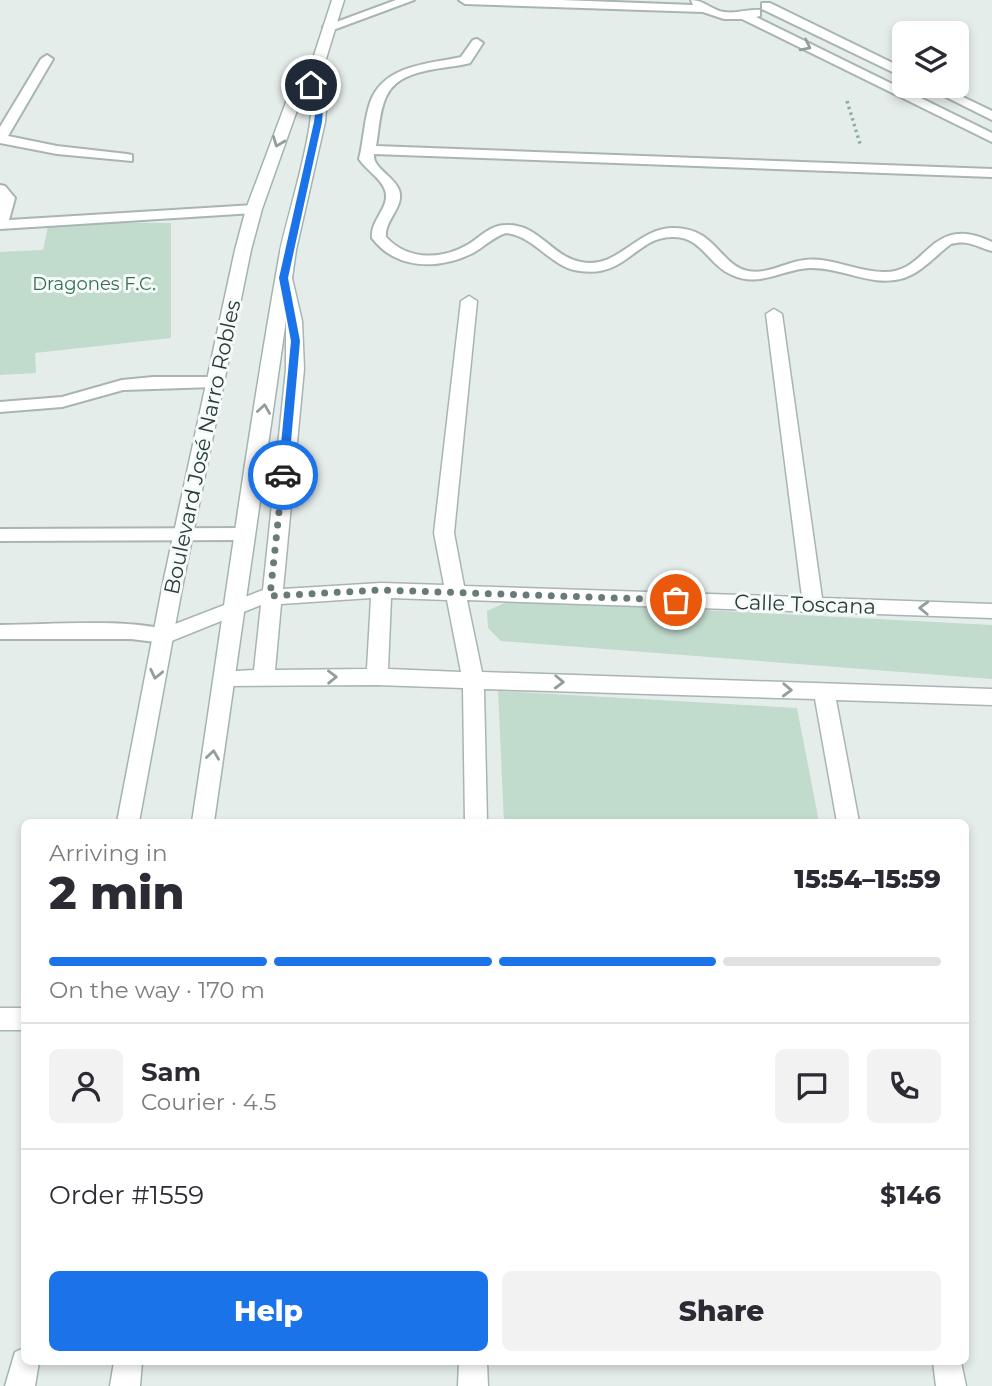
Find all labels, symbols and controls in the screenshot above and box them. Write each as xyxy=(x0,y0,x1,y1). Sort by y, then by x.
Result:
map controls xyxy=(892,21,969,98)
button: layers xyxy=(892,21,969,98)
one-way arrow xyxy=(799,37,811,51)
pin xyxy=(281,55,341,115)
icon: home xyxy=(292,66,330,104)
one-way arrow xyxy=(272,136,286,148)
park label: Dragones F.C. xyxy=(32,273,156,295)
street label: Boulevard José Narro Robles xyxy=(159,298,245,596)
one-way arrow xyxy=(256,403,271,415)
courier xyxy=(248,440,318,510)
icon: car xyxy=(264,456,302,494)
pin xyxy=(646,570,706,630)
icon: bag xyxy=(657,581,695,619)
street label: Calle Toscana xyxy=(734,589,876,619)
one-way arrow xyxy=(918,601,929,616)
one-way arrow xyxy=(149,668,164,680)
one-way arrow xyxy=(327,669,338,685)
one-way arrow xyxy=(555,674,565,690)
one-way arrow xyxy=(781,682,792,697)
one-way arrow xyxy=(205,749,220,761)
text: Arriving in xyxy=(49,839,168,867)
text: 15:54–15:59 xyxy=(794,863,941,895)
text: 2 min xyxy=(49,864,184,921)
text: On the way · 170 m xyxy=(49,976,265,1004)
button: person xyxy=(49,1049,123,1123)
button: chat xyxy=(775,1049,849,1123)
button: phone xyxy=(867,1049,941,1123)
text: Sam xyxy=(141,1056,201,1088)
text: Courier · 4.5 xyxy=(141,1088,276,1116)
text: Order #1559 xyxy=(49,1179,204,1211)
text: $146 xyxy=(880,1179,941,1211)
button: Help xyxy=(49,1271,488,1351)
button: Share xyxy=(502,1271,941,1351)

